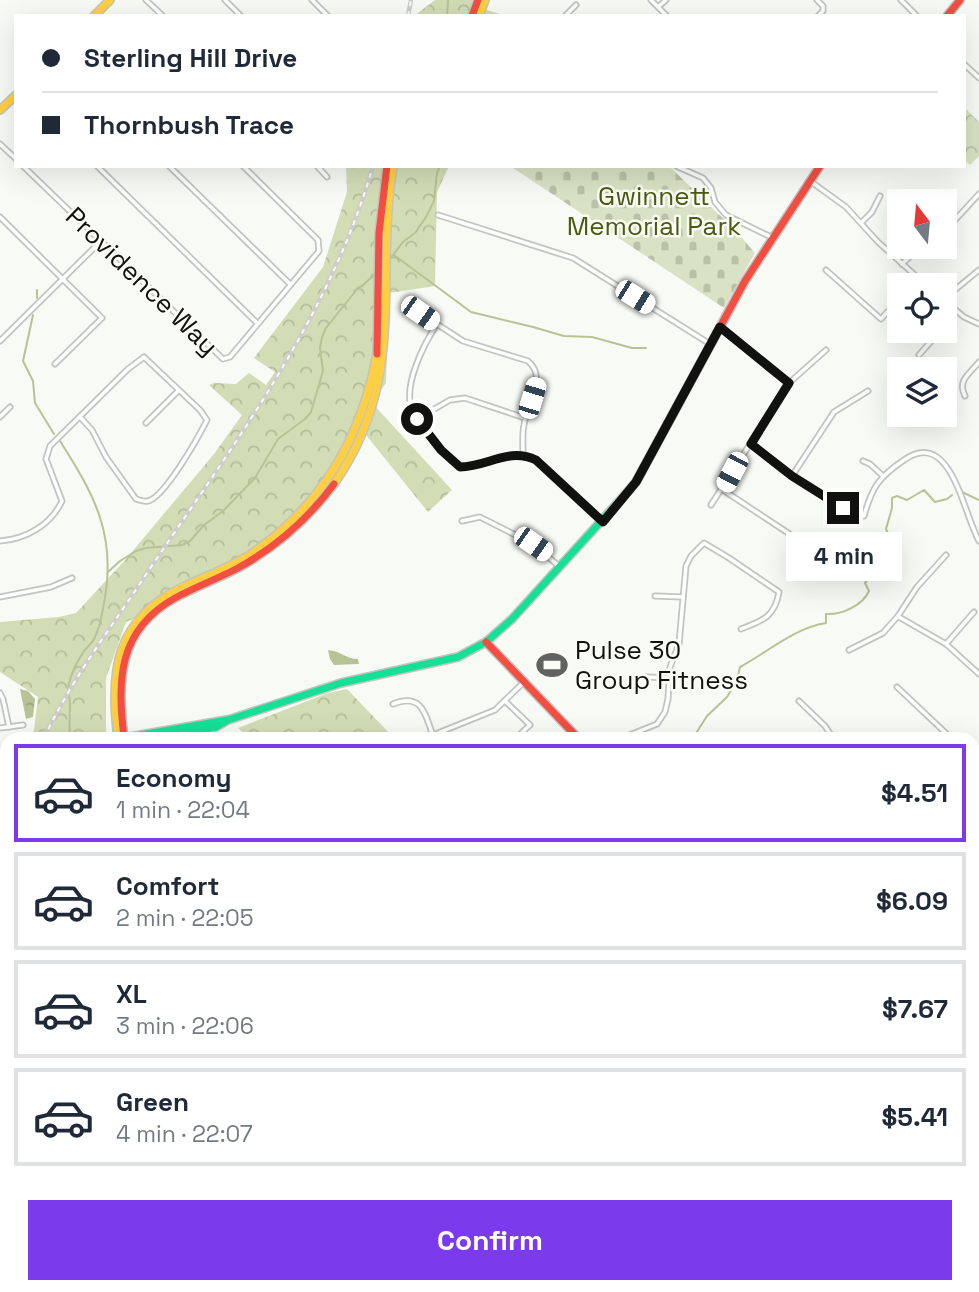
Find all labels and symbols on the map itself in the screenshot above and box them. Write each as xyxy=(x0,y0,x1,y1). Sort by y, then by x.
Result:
park label: Gwinnett Memorial Park xyxy=(567,179,741,243)
north arrow xyxy=(887,189,957,259)
street label: Providence Way xyxy=(58,200,226,362)
car xyxy=(612,277,659,317)
car xyxy=(397,292,444,334)
car xyxy=(516,375,549,421)
route start xyxy=(401,403,433,435)
car xyxy=(713,449,752,495)
route end xyxy=(827,492,859,524)
car xyxy=(510,523,557,565)
callout: 4 min xyxy=(785,532,901,582)
place label: Pulse 30 Group Fitness xyxy=(575,633,748,697)
sports icon: Pulse 30 Group Fitness xyxy=(535,648,569,682)

